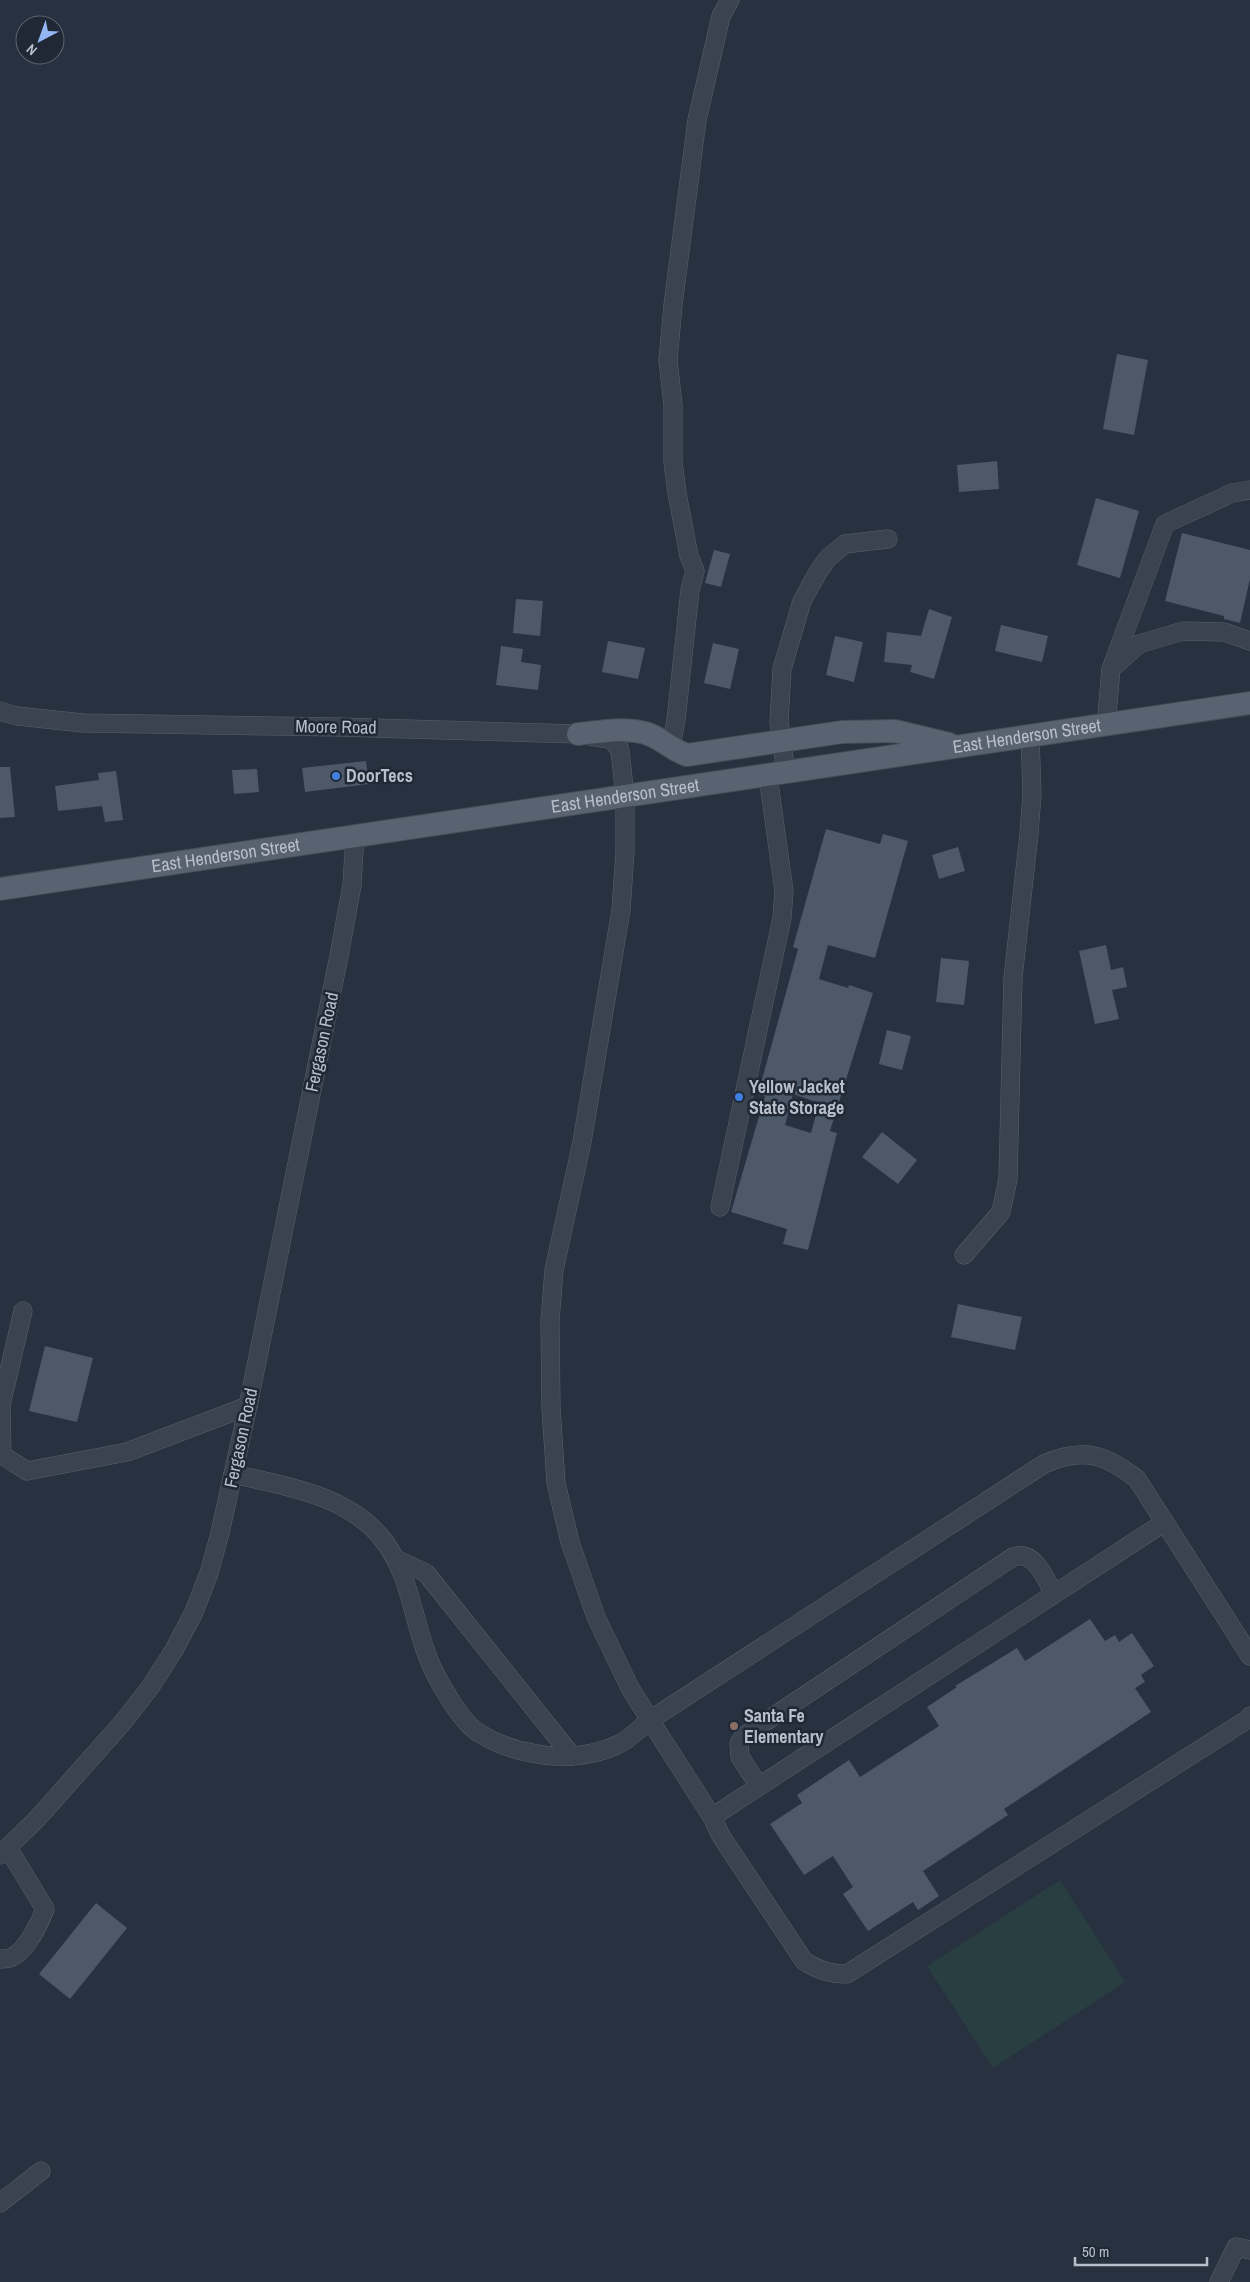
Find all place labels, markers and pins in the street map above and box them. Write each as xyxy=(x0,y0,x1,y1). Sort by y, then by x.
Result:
place label: DoorTecs xyxy=(346,763,413,788)
marker: DoorTecs xyxy=(330,770,342,782)
place label: Yellow Jacket State Storage xyxy=(749,1074,845,1120)
marker: Yellow Jacket State Storage xyxy=(733,1091,745,1103)
place label: Santa Fe Elementary xyxy=(744,1703,824,1749)
marker: Santa Fe Elementary xyxy=(728,1720,740,1732)

